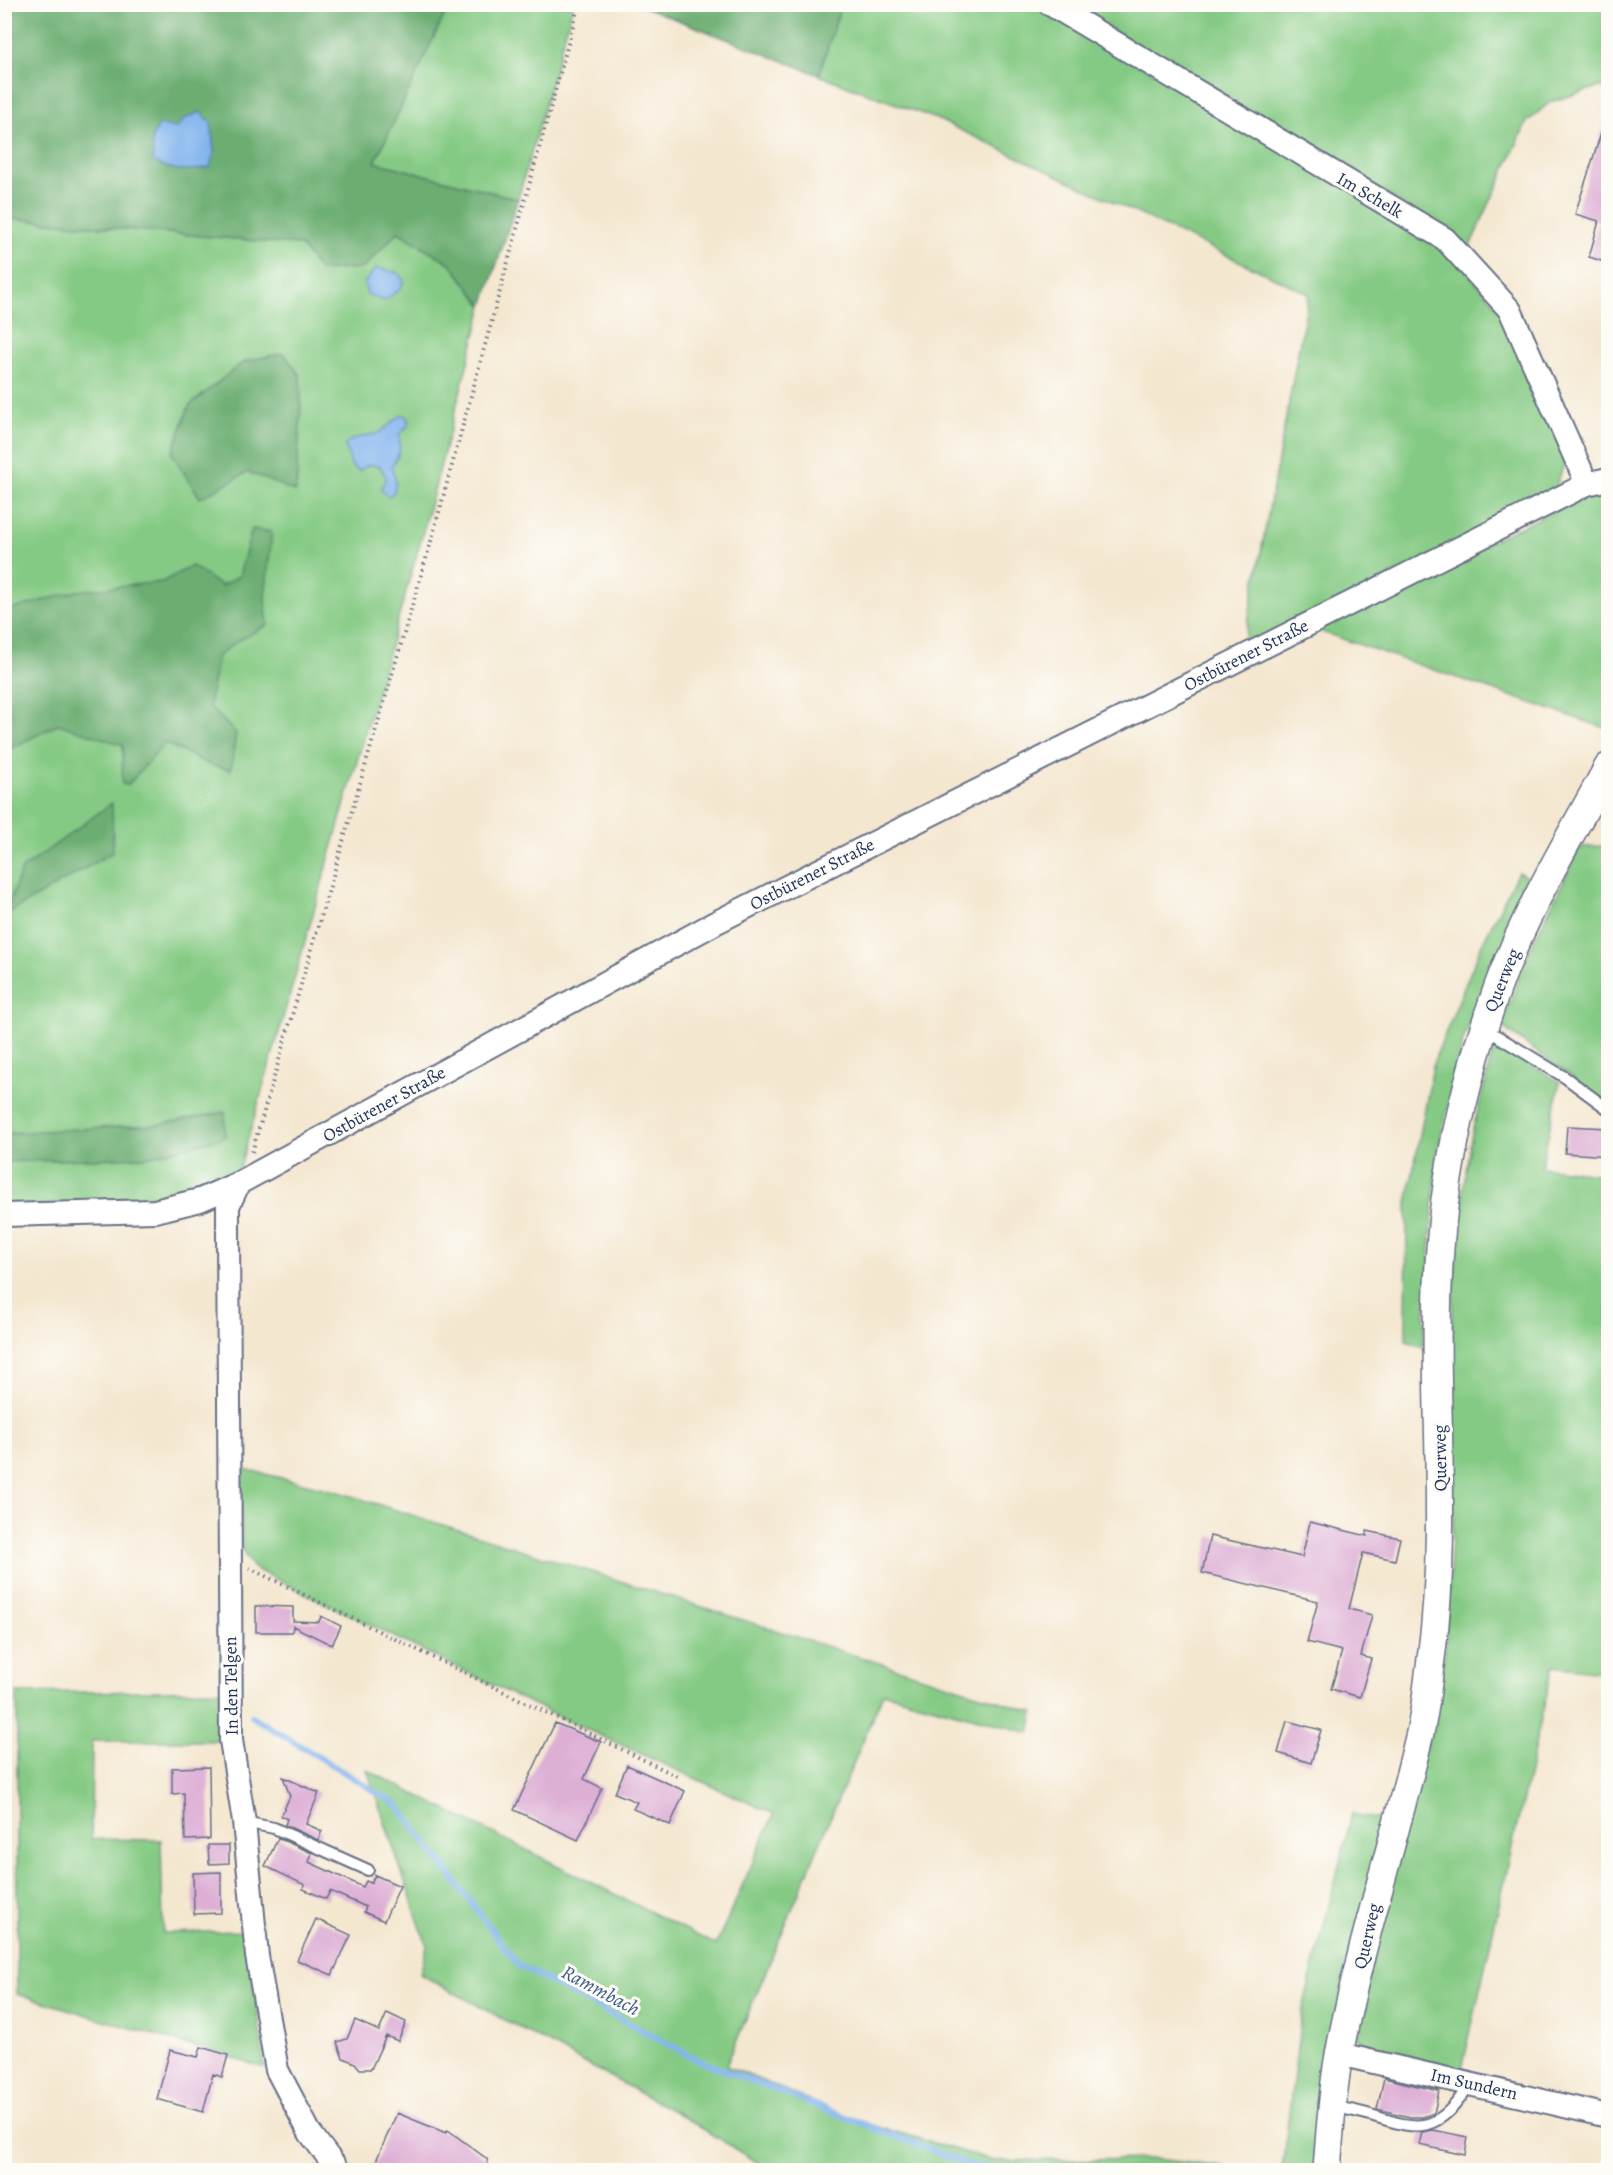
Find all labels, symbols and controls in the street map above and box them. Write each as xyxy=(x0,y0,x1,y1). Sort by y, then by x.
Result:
street label: Im Schelk xyxy=(1333,166,1408,224)
street label: Ostbürener Straße xyxy=(1180,613,1312,697)
street label: Ostbürener Straße xyxy=(746,832,878,916)
street label: Querweg xyxy=(1478,945,1526,1015)
street label: Ostbürener Straße xyxy=(318,1060,450,1148)
street label: Querweg xyxy=(1427,1424,1453,1492)
street label: In den Telgen xyxy=(218,1636,244,1736)
street label: Querweg xyxy=(1348,1901,1386,1971)
water label: Rammbach xyxy=(557,1959,645,2022)
street label: Im Sundern xyxy=(1428,2062,1520,2106)

